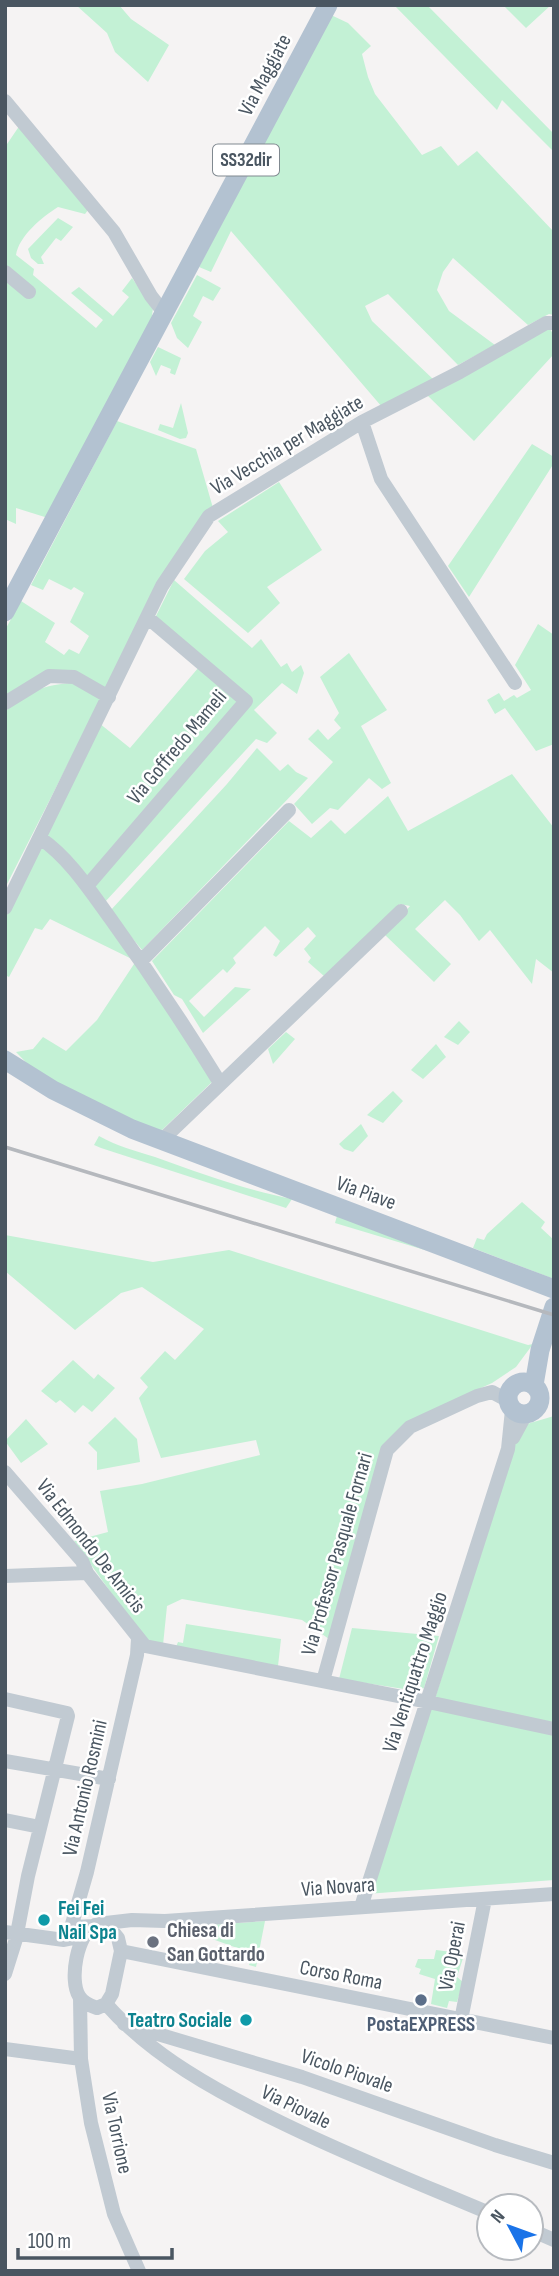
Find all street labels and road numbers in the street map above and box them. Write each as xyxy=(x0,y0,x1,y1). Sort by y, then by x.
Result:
street label: Via Maggiate xyxy=(233,30,297,120)
road number: SS32dir xyxy=(213,144,279,176)
street label: Via Vecchia per Maggiate xyxy=(206,390,368,500)
street label: Via Goffredo Mameli xyxy=(122,685,232,809)
street label: Via Piave xyxy=(333,1171,399,1215)
street label: Via Professor Pasquale Fornari xyxy=(296,1450,378,1658)
street label: Via Edmondo De Amicis xyxy=(31,1474,151,1618)
street label: Via Ventiquattro Maggio xyxy=(377,1588,453,1756)
street label: Via Antonio Rosmini xyxy=(57,1717,113,1859)
street label: Via Novara xyxy=(300,1872,376,1902)
street label: Via Operai xyxy=(433,1919,471,1993)
street label: Corso Roma xyxy=(298,1955,384,1995)
street label: Vicolo Piovale xyxy=(298,2044,396,2098)
street label: Via Piovale xyxy=(257,2079,335,2135)
street label: Via Torrione xyxy=(96,2090,138,2176)

